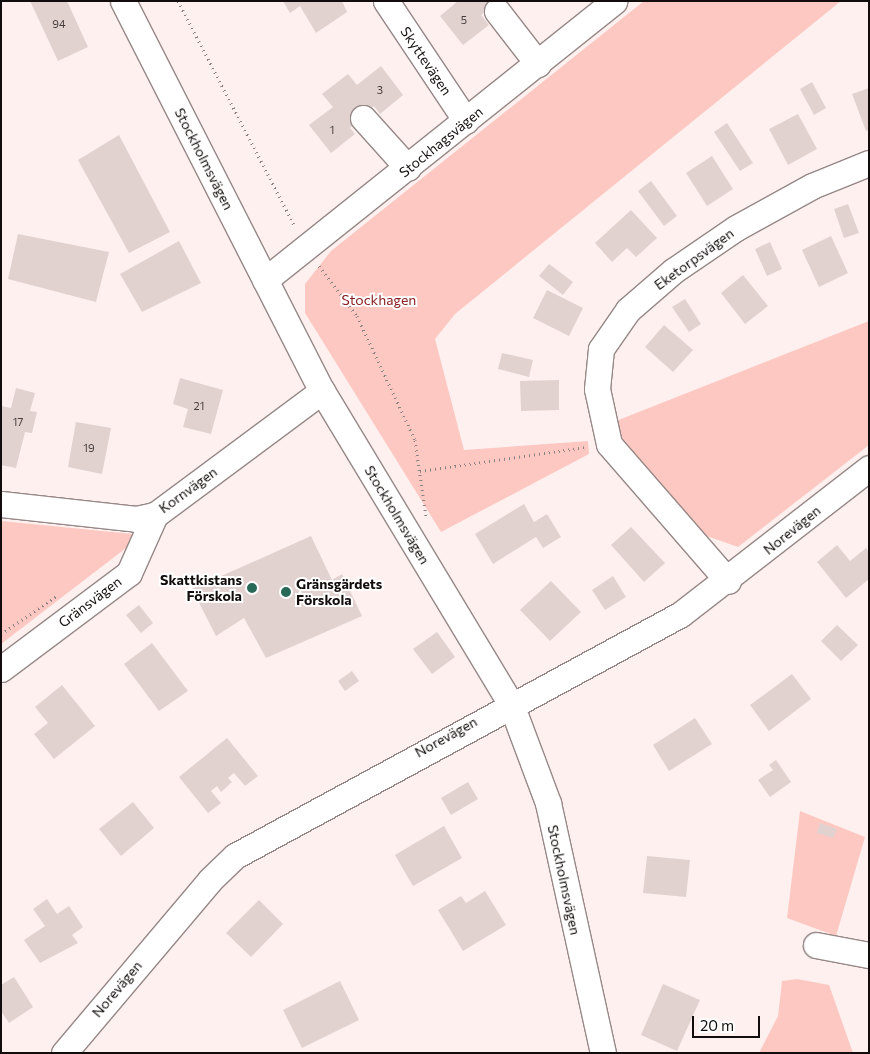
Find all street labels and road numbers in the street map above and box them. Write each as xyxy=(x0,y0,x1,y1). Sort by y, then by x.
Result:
street label: Skyttevägen xyxy=(397,24,455,98)
street label: Stockhagsvägen xyxy=(396,103,486,181)
street label: Stockholmsvägen xyxy=(171,105,237,213)
street label: Eketorpsvägen xyxy=(651,225,737,293)
street label: Kornvägen xyxy=(156,463,220,517)
street label: Stockholmsvägen xyxy=(361,463,433,567)
street label: Norevägen xyxy=(760,502,824,558)
street label: Gränsvägen xyxy=(55,573,125,631)
street label: Norevägen xyxy=(412,713,480,761)
street label: Stockholmsvägen xyxy=(544,823,584,937)
street label: Norevägen xyxy=(89,957,145,1021)

